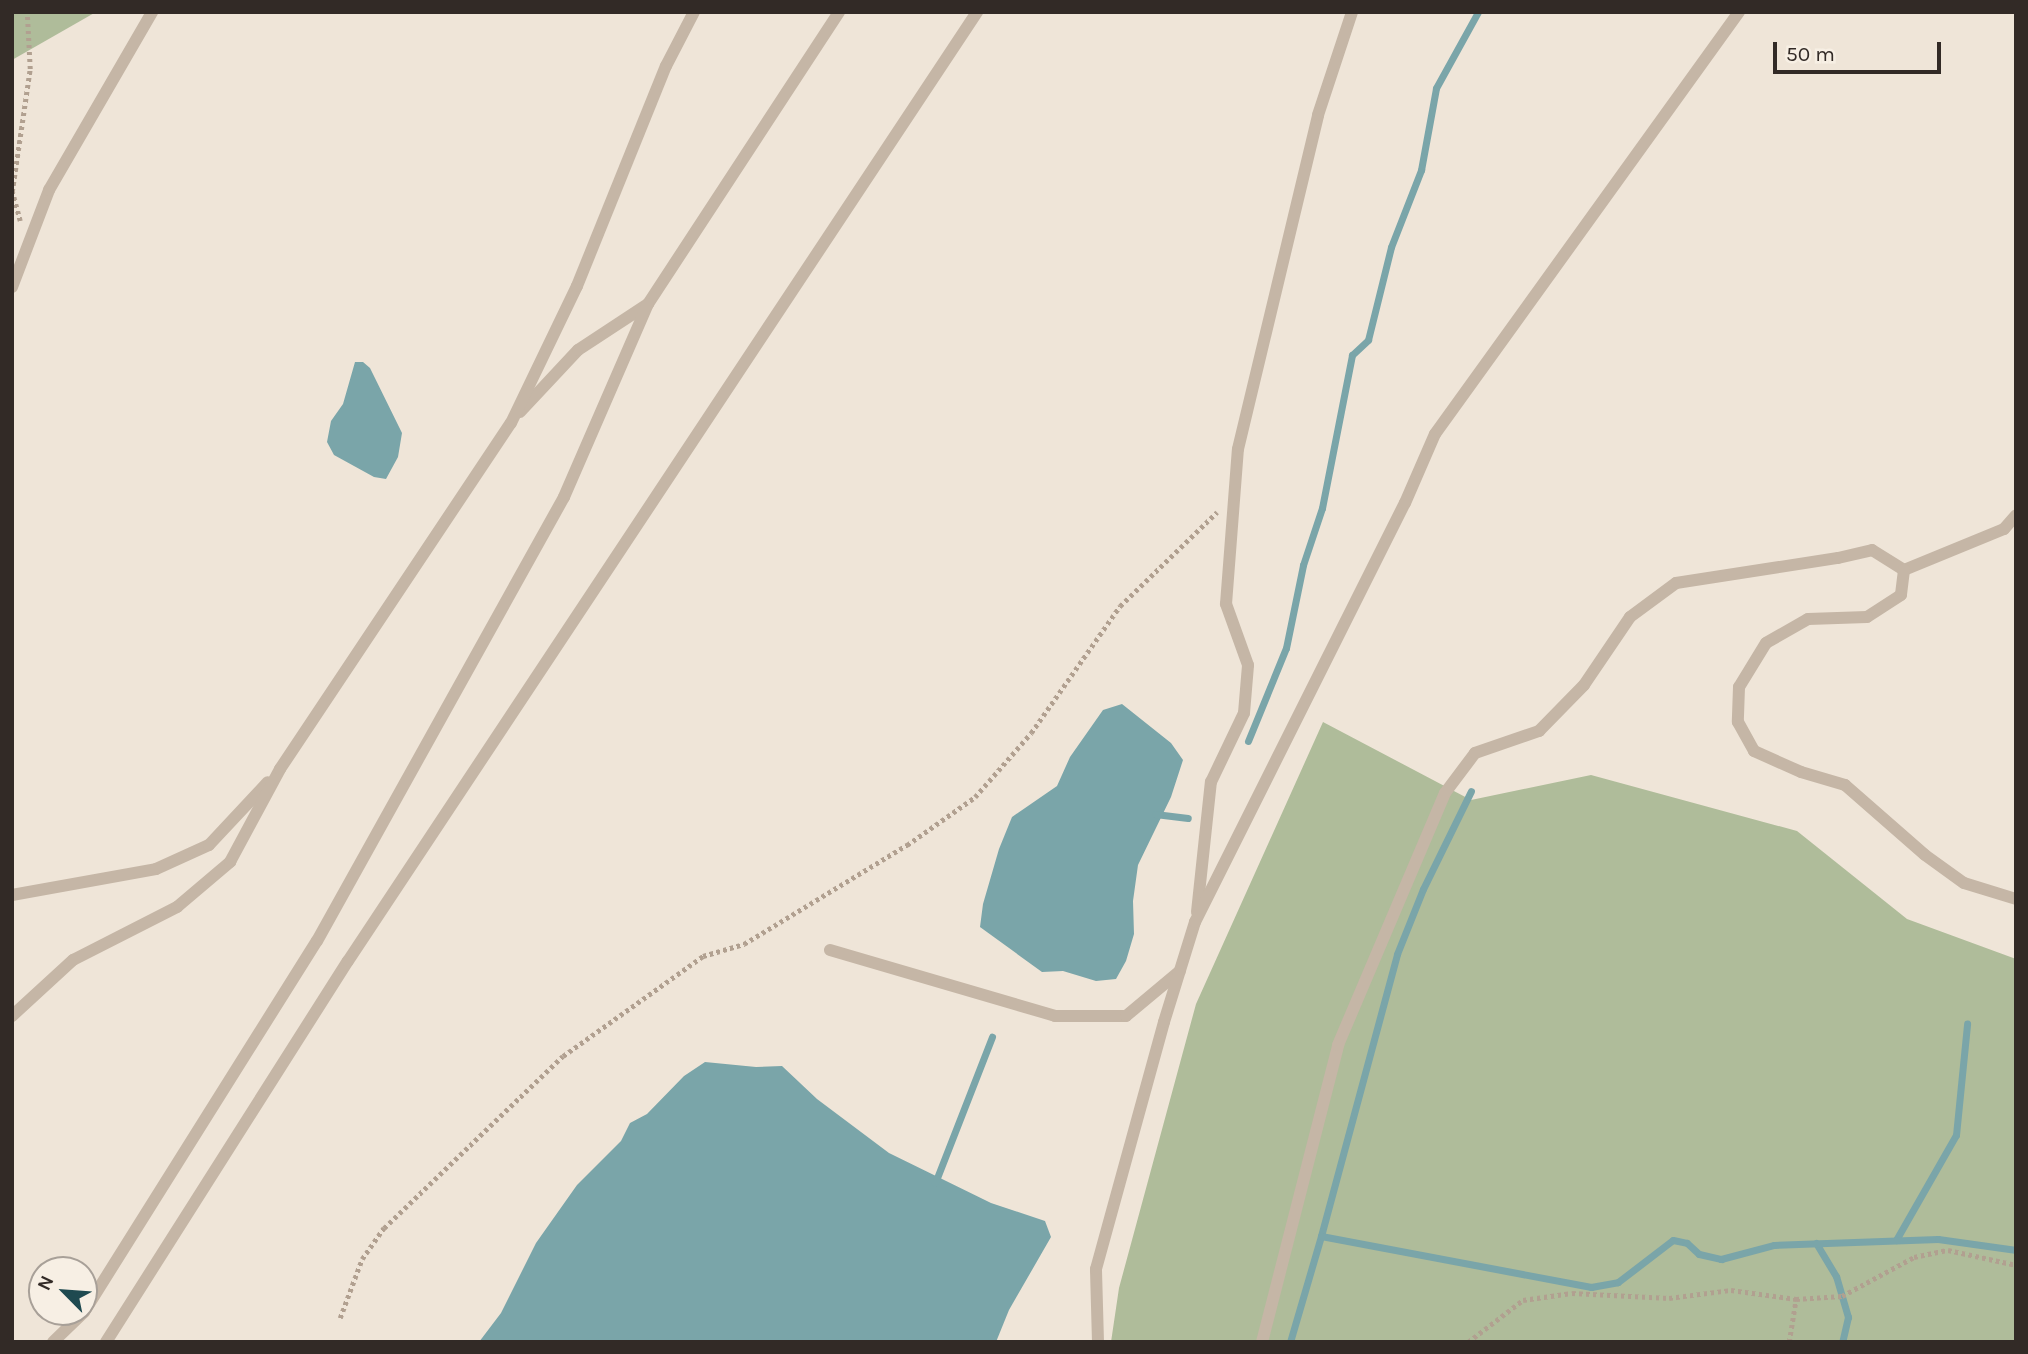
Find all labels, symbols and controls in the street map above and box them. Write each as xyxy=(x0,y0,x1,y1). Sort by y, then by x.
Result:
scale bar xyxy=(1776,28,1944,72)
text: 50 m xyxy=(1786,42,1835,66)
north arrow xyxy=(28,1256,98,1326)
text: N xyxy=(33,1272,59,1294)

